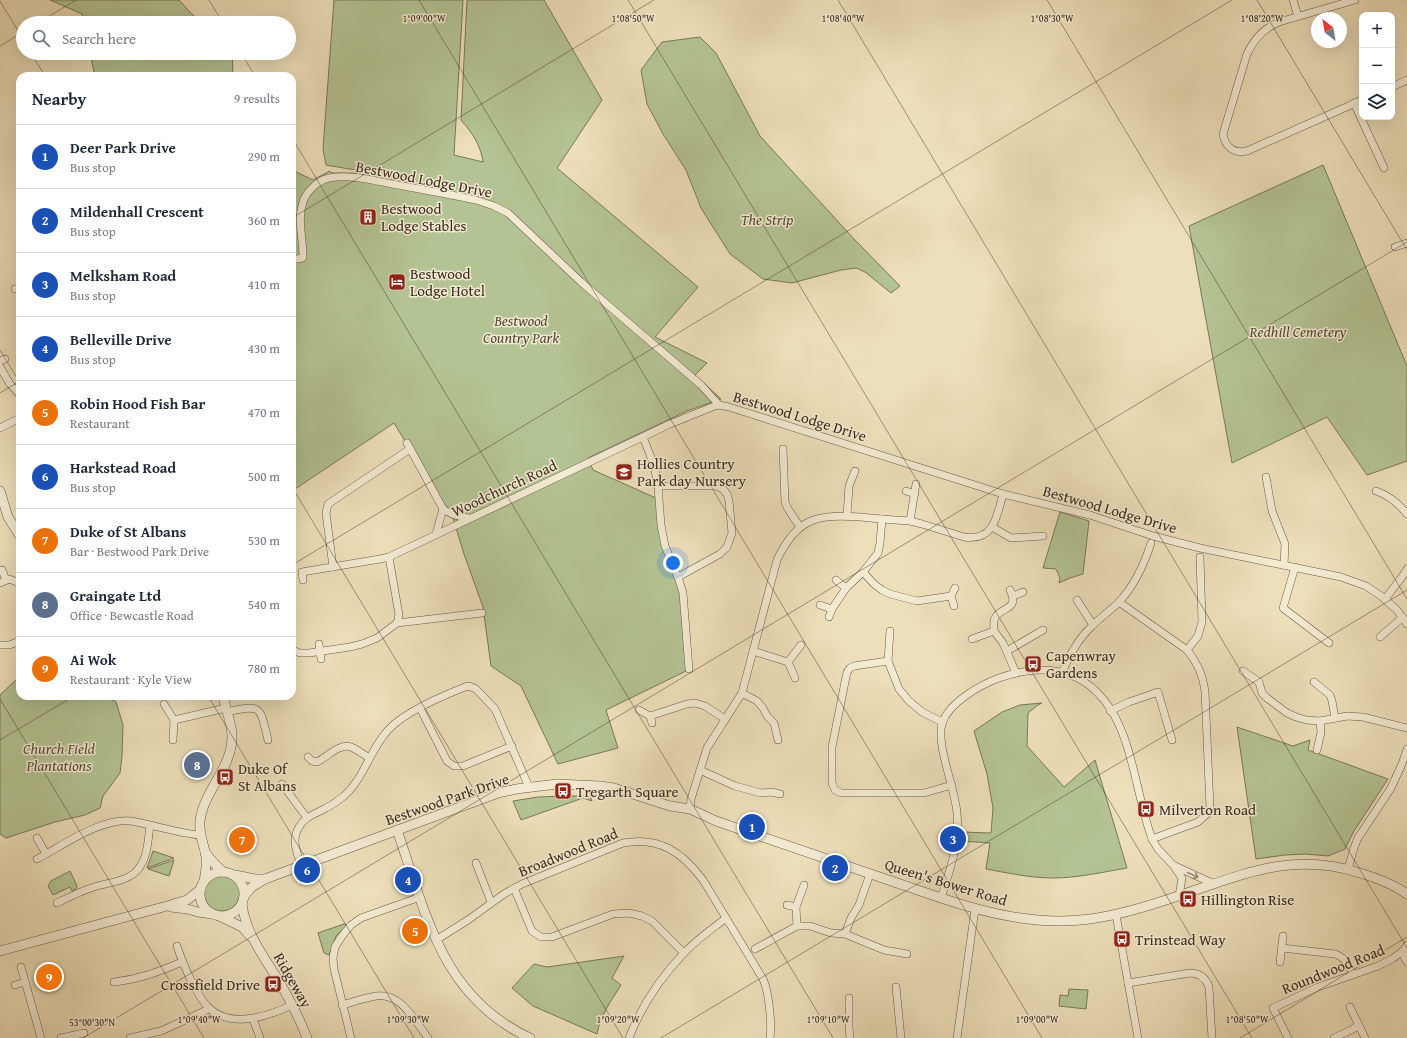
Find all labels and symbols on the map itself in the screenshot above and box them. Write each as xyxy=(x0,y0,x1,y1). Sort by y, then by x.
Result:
text: 1°09'00"W xyxy=(402,11,446,26)
text: 1°08'50"W xyxy=(611,11,655,26)
text: 1°08'40"W xyxy=(821,11,865,26)
text: 1°08'30"W xyxy=(1030,11,1074,26)
text: 1°08'20"W xyxy=(1240,11,1284,26)
north arrow xyxy=(1311,12,1347,48)
street label: Bestwood Lodge Drive xyxy=(354,156,494,202)
place label: Bestwood Lodge Stables xyxy=(381,198,466,236)
building icon: Bestwood Lodge Stables xyxy=(358,207,378,227)
park label: The Strip xyxy=(741,209,793,230)
place label: Bestwood Lodge Hotel xyxy=(410,263,485,301)
hotel icon: Bestwood Lodge Hotel xyxy=(387,272,407,292)
park label: Bestwood Country Park xyxy=(483,310,559,348)
park label: Redhill Cemetery xyxy=(1249,321,1347,342)
street label: Bestwood Lodge Drive xyxy=(731,386,869,446)
place label: Hollies Country Park day Nursery xyxy=(637,453,746,491)
street label: Woodchurch Road xyxy=(448,454,560,522)
school or university icon: Hollies Country Park day Nursery xyxy=(614,462,634,482)
street label: Bestwood Lodge Drive xyxy=(1041,480,1179,538)
your location xyxy=(663,553,683,573)
place label: Capenwray Gardens xyxy=(1046,645,1117,683)
bus stop icon: Capenwray Gardens xyxy=(1023,654,1043,674)
park label: Church Field Plantations xyxy=(23,738,95,776)
pin: 8 xyxy=(184,750,210,780)
place label: Duke Of St Albans xyxy=(238,758,297,796)
bus stop icon: Duke Of St Albans xyxy=(215,767,235,787)
street label: Bestwood Park Drive xyxy=(382,768,512,830)
bus stop icon: Tregarth Square xyxy=(553,781,573,801)
place label: Tregarth Square xyxy=(576,781,679,802)
bus stop icon: Milverton Road xyxy=(1136,799,1156,819)
place label: Milverton Road xyxy=(1159,799,1256,820)
pin: 1 xyxy=(739,812,765,842)
street label: Broadwood Road xyxy=(515,822,621,882)
pin: 3 xyxy=(940,824,966,854)
pin: 7 xyxy=(229,825,255,855)
pin: 2 xyxy=(822,853,848,883)
street label: Queen's Bower Road xyxy=(882,853,1010,911)
pin: 6 xyxy=(294,855,320,885)
pin: 4 xyxy=(395,865,421,895)
one-way arrow xyxy=(1187,872,1199,879)
bus stop icon: Hillington Rise xyxy=(1178,889,1198,909)
place label: Hillington Rise xyxy=(1201,889,1294,910)
pin: 5 xyxy=(402,916,428,946)
bus stop icon: Trinstead Way xyxy=(1112,929,1132,949)
place label: Trinstead Way xyxy=(1135,929,1226,950)
street label: Roundwood Road xyxy=(1278,939,1388,999)
street label: Ridgeway xyxy=(269,949,317,1012)
pin: 9 xyxy=(36,962,62,992)
place label: Crossfield Drive xyxy=(161,974,260,995)
bus stop icon: Crossfield Drive xyxy=(263,974,283,994)
text: 1°09'40"W xyxy=(177,1012,221,1027)
text: 1°09'30"W xyxy=(386,1012,430,1027)
text: 1°09'20"W xyxy=(596,1012,640,1027)
text: 1°09'10"W xyxy=(806,1012,850,1027)
text: 1°09'00"W xyxy=(1015,1012,1059,1027)
text: 1°08'50"W xyxy=(1225,1012,1269,1027)
text: 53°00'30"N xyxy=(69,1015,115,1030)

